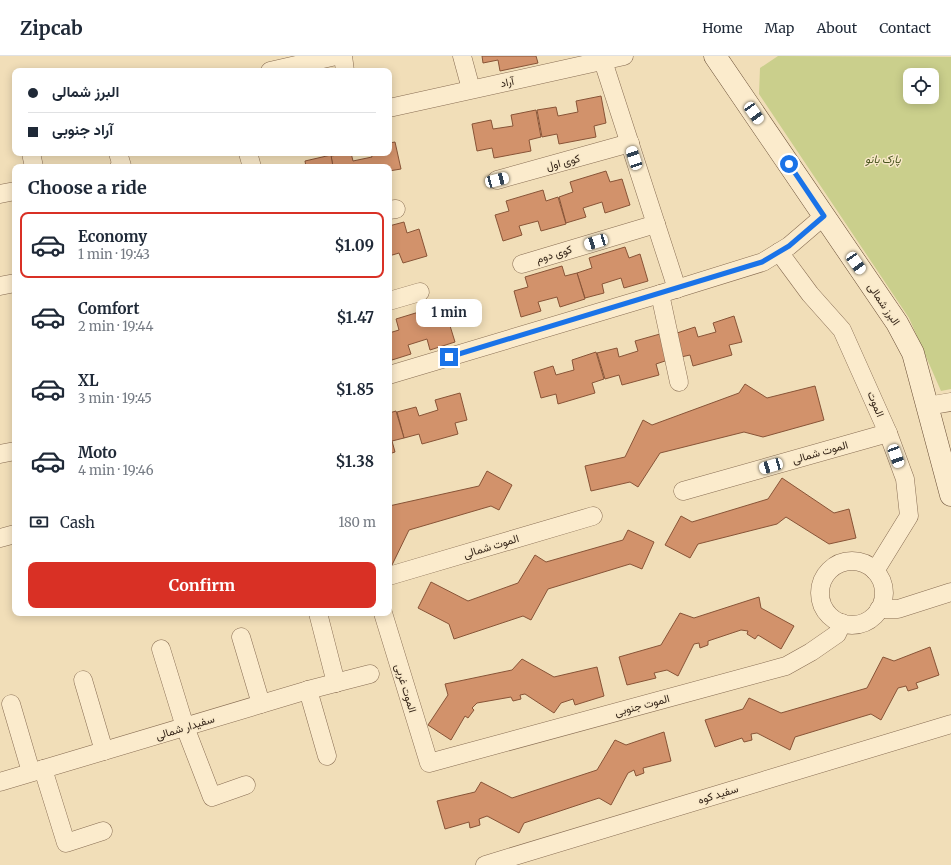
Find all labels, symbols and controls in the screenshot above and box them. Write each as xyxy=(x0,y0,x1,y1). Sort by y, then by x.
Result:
text: Zipcab xyxy=(20,16,83,40)
text: Home xyxy=(702,19,743,37)
text: Map xyxy=(765,19,794,37)
text: About xyxy=(816,19,857,37)
text: Contact xyxy=(879,19,931,37)
map controls xyxy=(903,68,939,104)
button: locate xyxy=(903,68,939,104)
street label: آراد xyxy=(499,73,516,90)
text: البرز شمالی xyxy=(52,82,119,101)
car xyxy=(742,100,766,126)
text: آراد جنوبی xyxy=(52,120,113,139)
car xyxy=(625,145,643,171)
street label: کوی اول xyxy=(544,151,582,173)
park label: پارک بانو xyxy=(865,152,901,167)
route start xyxy=(780,155,798,173)
car xyxy=(484,171,510,189)
text: Choose a ride xyxy=(28,176,147,199)
icon: car xyxy=(30,227,66,263)
text: Economy xyxy=(78,227,147,246)
car xyxy=(583,233,609,251)
text: $1.09 xyxy=(335,236,374,255)
street label: کوی دوم xyxy=(534,242,574,267)
text: 1 min · 19:43 xyxy=(78,246,150,263)
car xyxy=(844,250,868,276)
street label: البرز شمالی xyxy=(865,280,903,328)
icon: car xyxy=(30,299,66,335)
text: Comfort xyxy=(78,299,139,318)
callout: 1 min xyxy=(416,299,482,327)
text: 1 min xyxy=(431,304,467,321)
text: $1.47 xyxy=(336,308,374,327)
text: 2 min · 19:44 xyxy=(78,318,154,335)
route end xyxy=(440,348,458,366)
icon: car xyxy=(30,371,66,407)
text: XL xyxy=(78,371,99,390)
text: $1.85 xyxy=(336,380,374,399)
street label: الموت xyxy=(864,389,888,419)
text: 3 min · 19:45 xyxy=(78,390,152,407)
street label: الموت شمالی xyxy=(791,437,849,467)
icon: car xyxy=(30,443,66,479)
text: Moto xyxy=(78,443,117,462)
car xyxy=(886,443,906,469)
text: $1.38 xyxy=(336,452,374,471)
car xyxy=(758,457,784,475)
text: 4 min · 19:46 xyxy=(78,462,154,479)
icon: cash xyxy=(28,511,50,533)
text: Cash xyxy=(60,513,95,532)
text: 180 m xyxy=(338,514,376,531)
street label: الموت شمالی xyxy=(462,531,520,561)
button: Confirm xyxy=(28,562,376,608)
street label: الموت غربی xyxy=(392,662,420,714)
street label: الموت جنوبی xyxy=(613,691,671,719)
street label: سفیدار شمالی xyxy=(154,711,217,743)
street label: سفید کوه xyxy=(696,781,740,807)

